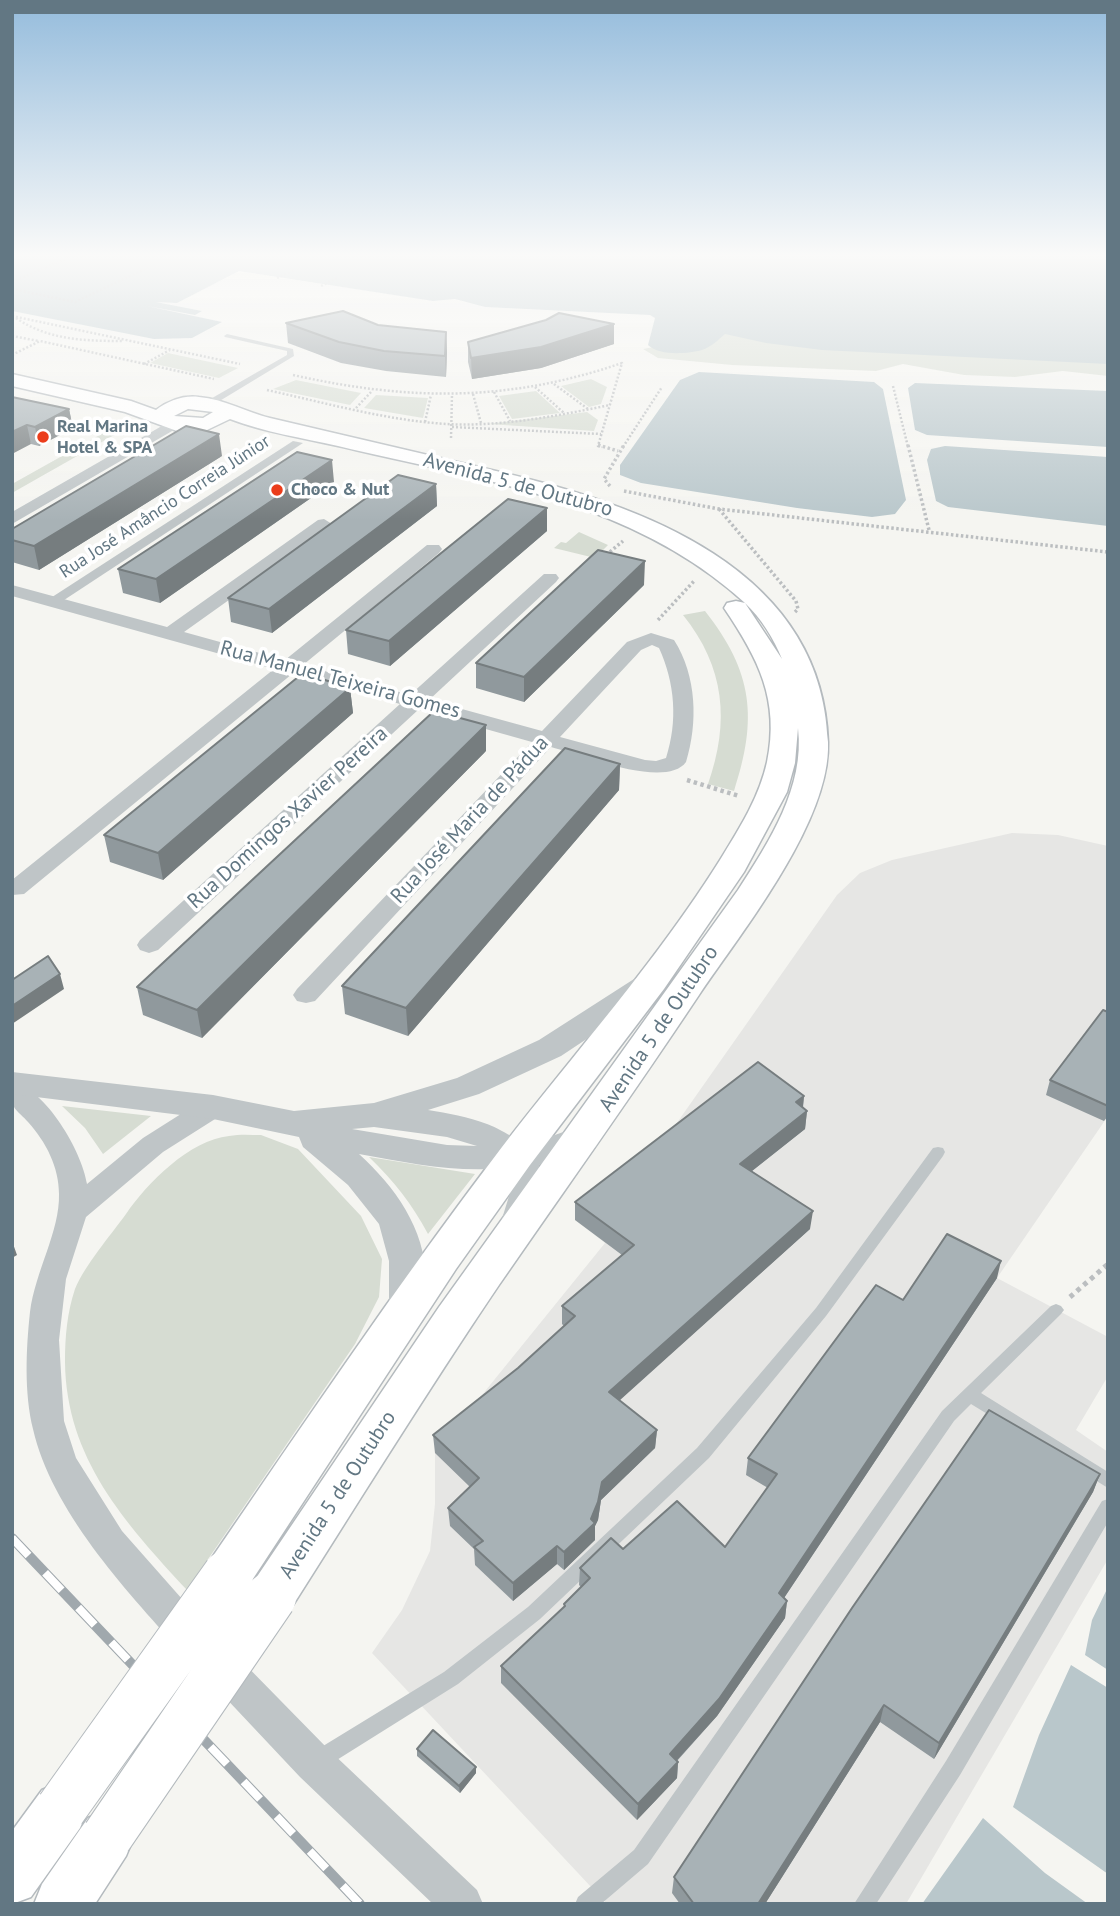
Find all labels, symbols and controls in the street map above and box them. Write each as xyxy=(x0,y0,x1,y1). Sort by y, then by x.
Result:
place label: Real Marina Hotel & SPA xyxy=(57,416,152,458)
marker: Real Marina Hotel & SPA xyxy=(35,429,51,445)
street label: Rua José Amâncio Correia Júnior xyxy=(56,431,274,583)
street label: Avenida 5 de Outubro xyxy=(421,448,615,522)
place label: Choco & Nut xyxy=(291,479,389,501)
marker: Choco & Nut xyxy=(269,482,285,498)
street label: Rua Manuel Teixeira Gomes xyxy=(217,636,463,724)
street label: Rua Domingos Xavier Pereira xyxy=(183,722,393,914)
street label: Rua José Maria de Pádua xyxy=(386,731,554,909)
street label: Avenida 5 de Outubro xyxy=(594,941,724,1117)
street label: Avenida 5 de Outubro xyxy=(274,1406,402,1584)

